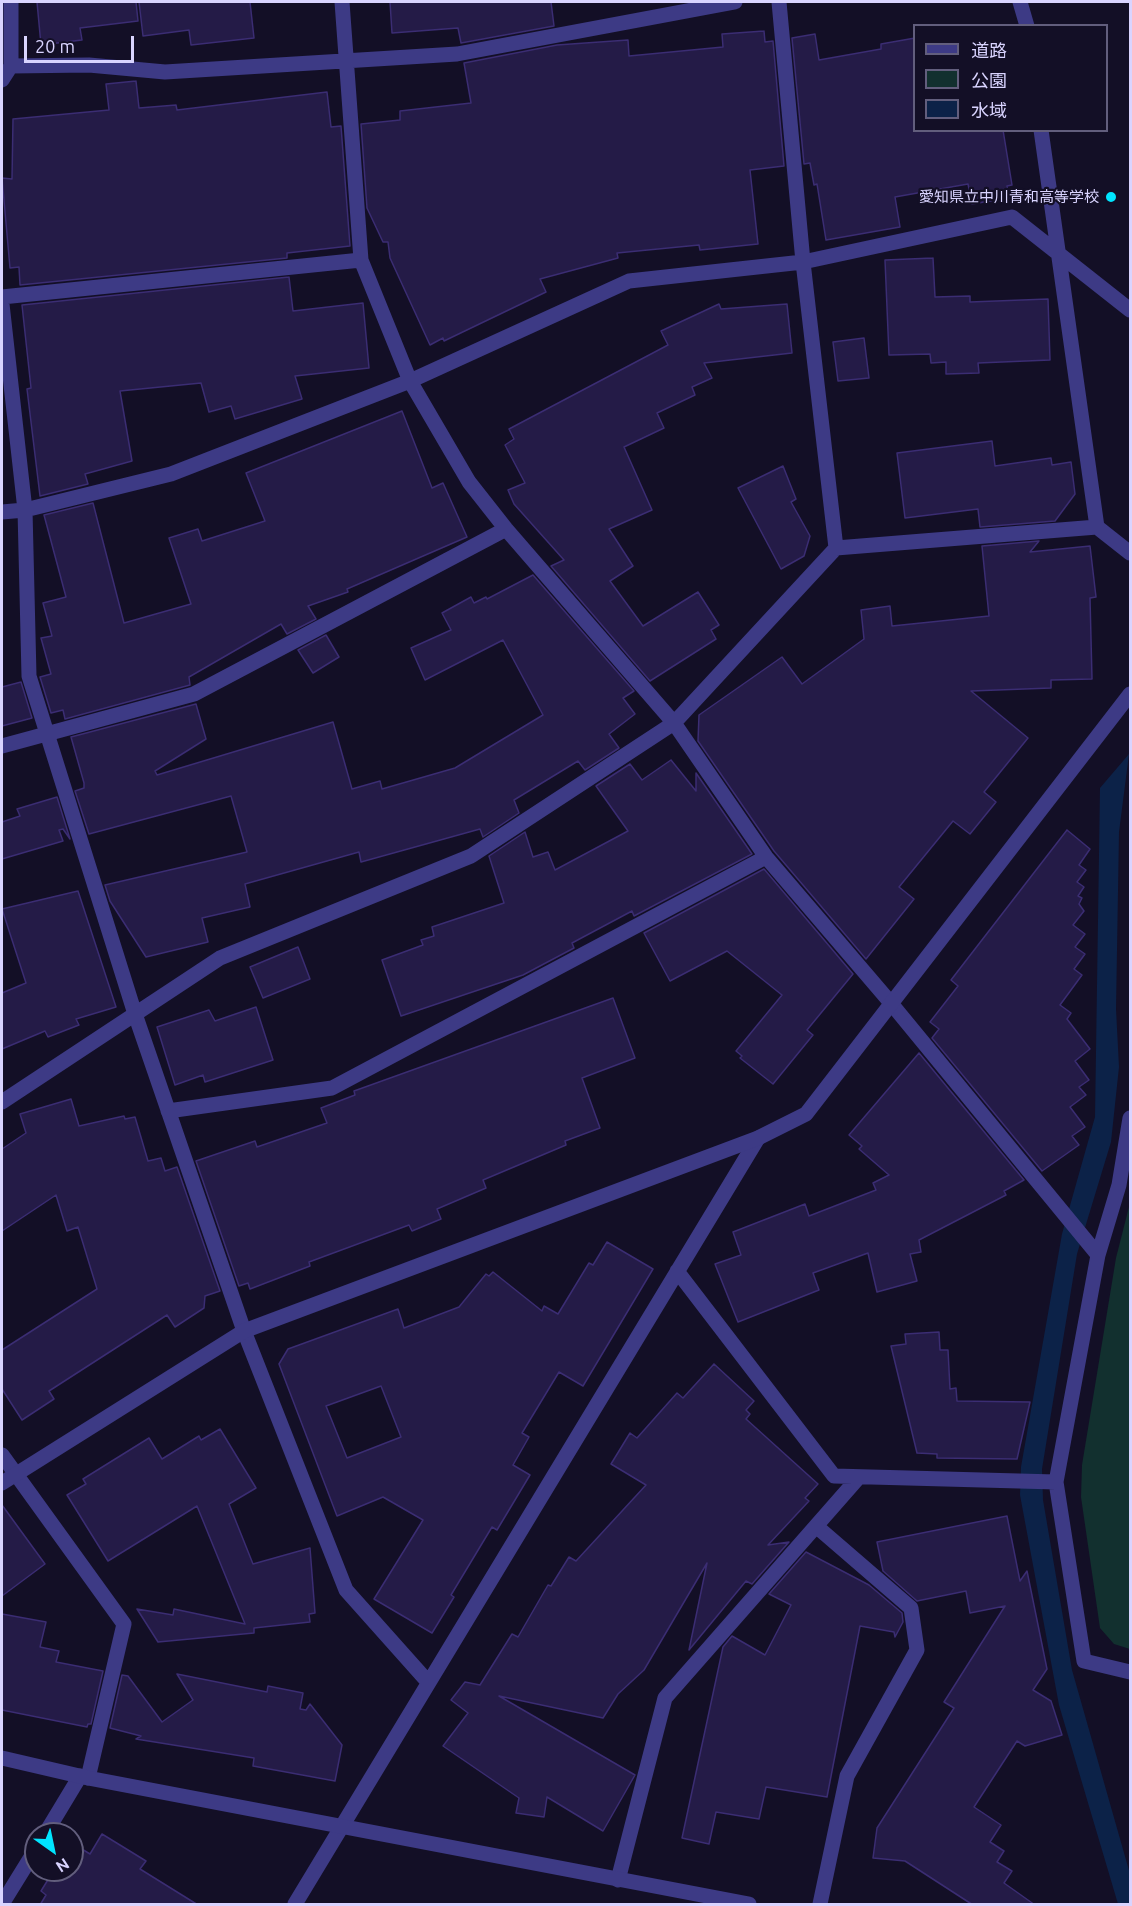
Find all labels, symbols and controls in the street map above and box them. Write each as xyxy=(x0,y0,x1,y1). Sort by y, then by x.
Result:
scale bar xyxy=(27,24,136,62)
legend xyxy=(913,24,1108,132)
text: 20 m xyxy=(35,36,75,56)
text: 道路 xyxy=(971,40,1007,60)
text: 公園 xyxy=(971,70,1007,90)
text: 水域 xyxy=(971,100,1007,120)
place label: 愛知県立中川青和高等学校 xyxy=(919,188,1099,206)
marker: 愛知県立中川青和高等学校 xyxy=(1104,190,1118,204)
north arrow xyxy=(24,1822,84,1882)
text: N xyxy=(53,1855,73,1876)

